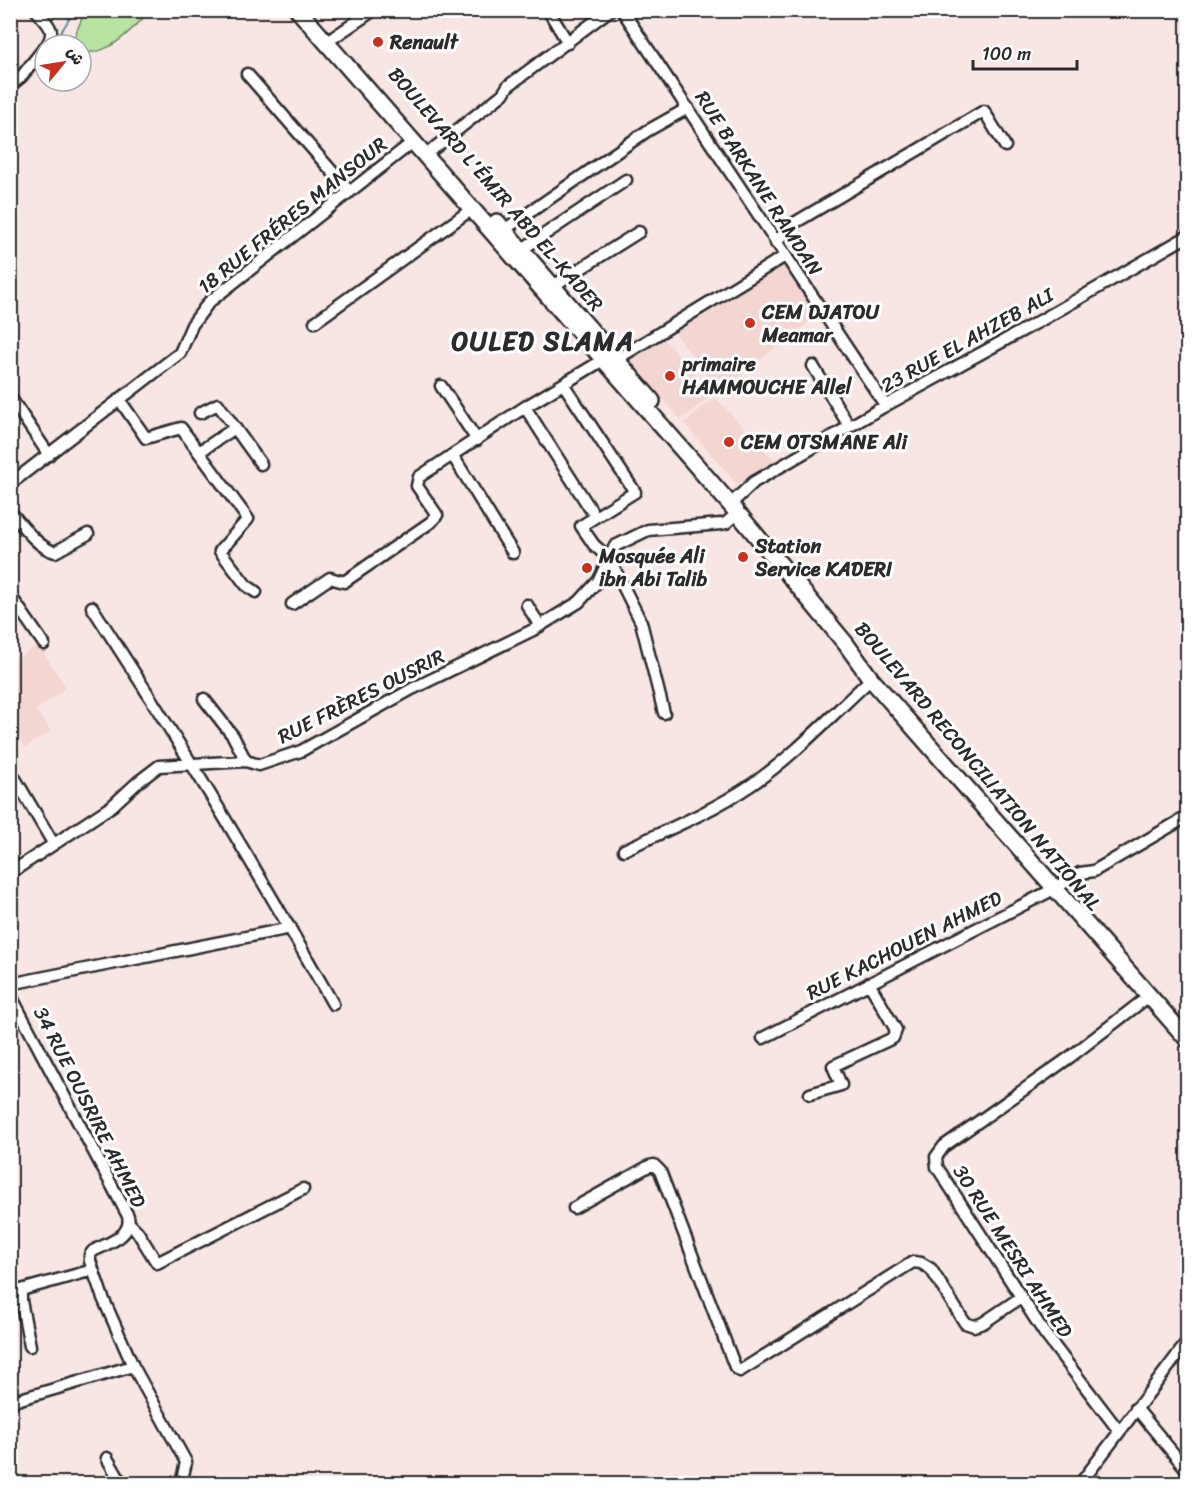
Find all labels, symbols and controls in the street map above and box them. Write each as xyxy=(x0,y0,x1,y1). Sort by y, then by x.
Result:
place label: Renault xyxy=(389,25,460,60)
north arrow xyxy=(33,33,93,93)
scale bar xyxy=(973,33,1076,71)
marker: Renault xyxy=(371,35,385,49)
text: 100 m xyxy=(982,38,1031,70)
text: ش xyxy=(59,41,93,71)
street label: BOULEVARD L'ÉMIR ABD EL-KADER xyxy=(379,59,612,320)
street label: RUE BARKANE RAMDAN xyxy=(685,83,832,283)
street label: 18 RUE FRÉRES MANSOUR xyxy=(190,128,395,303)
street label: 23 RUE EL AHZEB ALI xyxy=(874,278,1061,403)
place label: CEM DJATOU Meamar xyxy=(761,295,880,353)
marker: CEM DJATOU Meamar xyxy=(743,316,757,330)
district label: OULED SLAMA xyxy=(452,318,634,364)
place label: primaire HAMMOUCHE Allel xyxy=(680,347,853,405)
marker: primaire HAMMOUCHE Allel xyxy=(663,369,677,383)
place label: CEM OTSMANE Ali xyxy=(740,425,908,460)
marker: CEM OTSMANE Ali xyxy=(722,435,736,449)
place label: Station Service KADERI xyxy=(754,529,893,587)
place label: Mosquée Ali ibn Abi Talib xyxy=(598,539,708,597)
marker: Station Service KADERI xyxy=(736,550,750,564)
marker: Mosquée Ali ibn Abi Talib xyxy=(580,561,594,575)
street label: BOULEVARD RECONCILIATION NATIONAL xyxy=(845,614,1110,920)
street label: RUE FRÈRES OUSRIR xyxy=(271,639,451,754)
street label: RUE KACHOUEN AHMED xyxy=(800,881,1008,1010)
street label: 34 RUE OUSRIRE AHMED xyxy=(24,1000,156,1214)
street label: 30 RUE MESRI AHMED xyxy=(943,1157,1082,1345)

